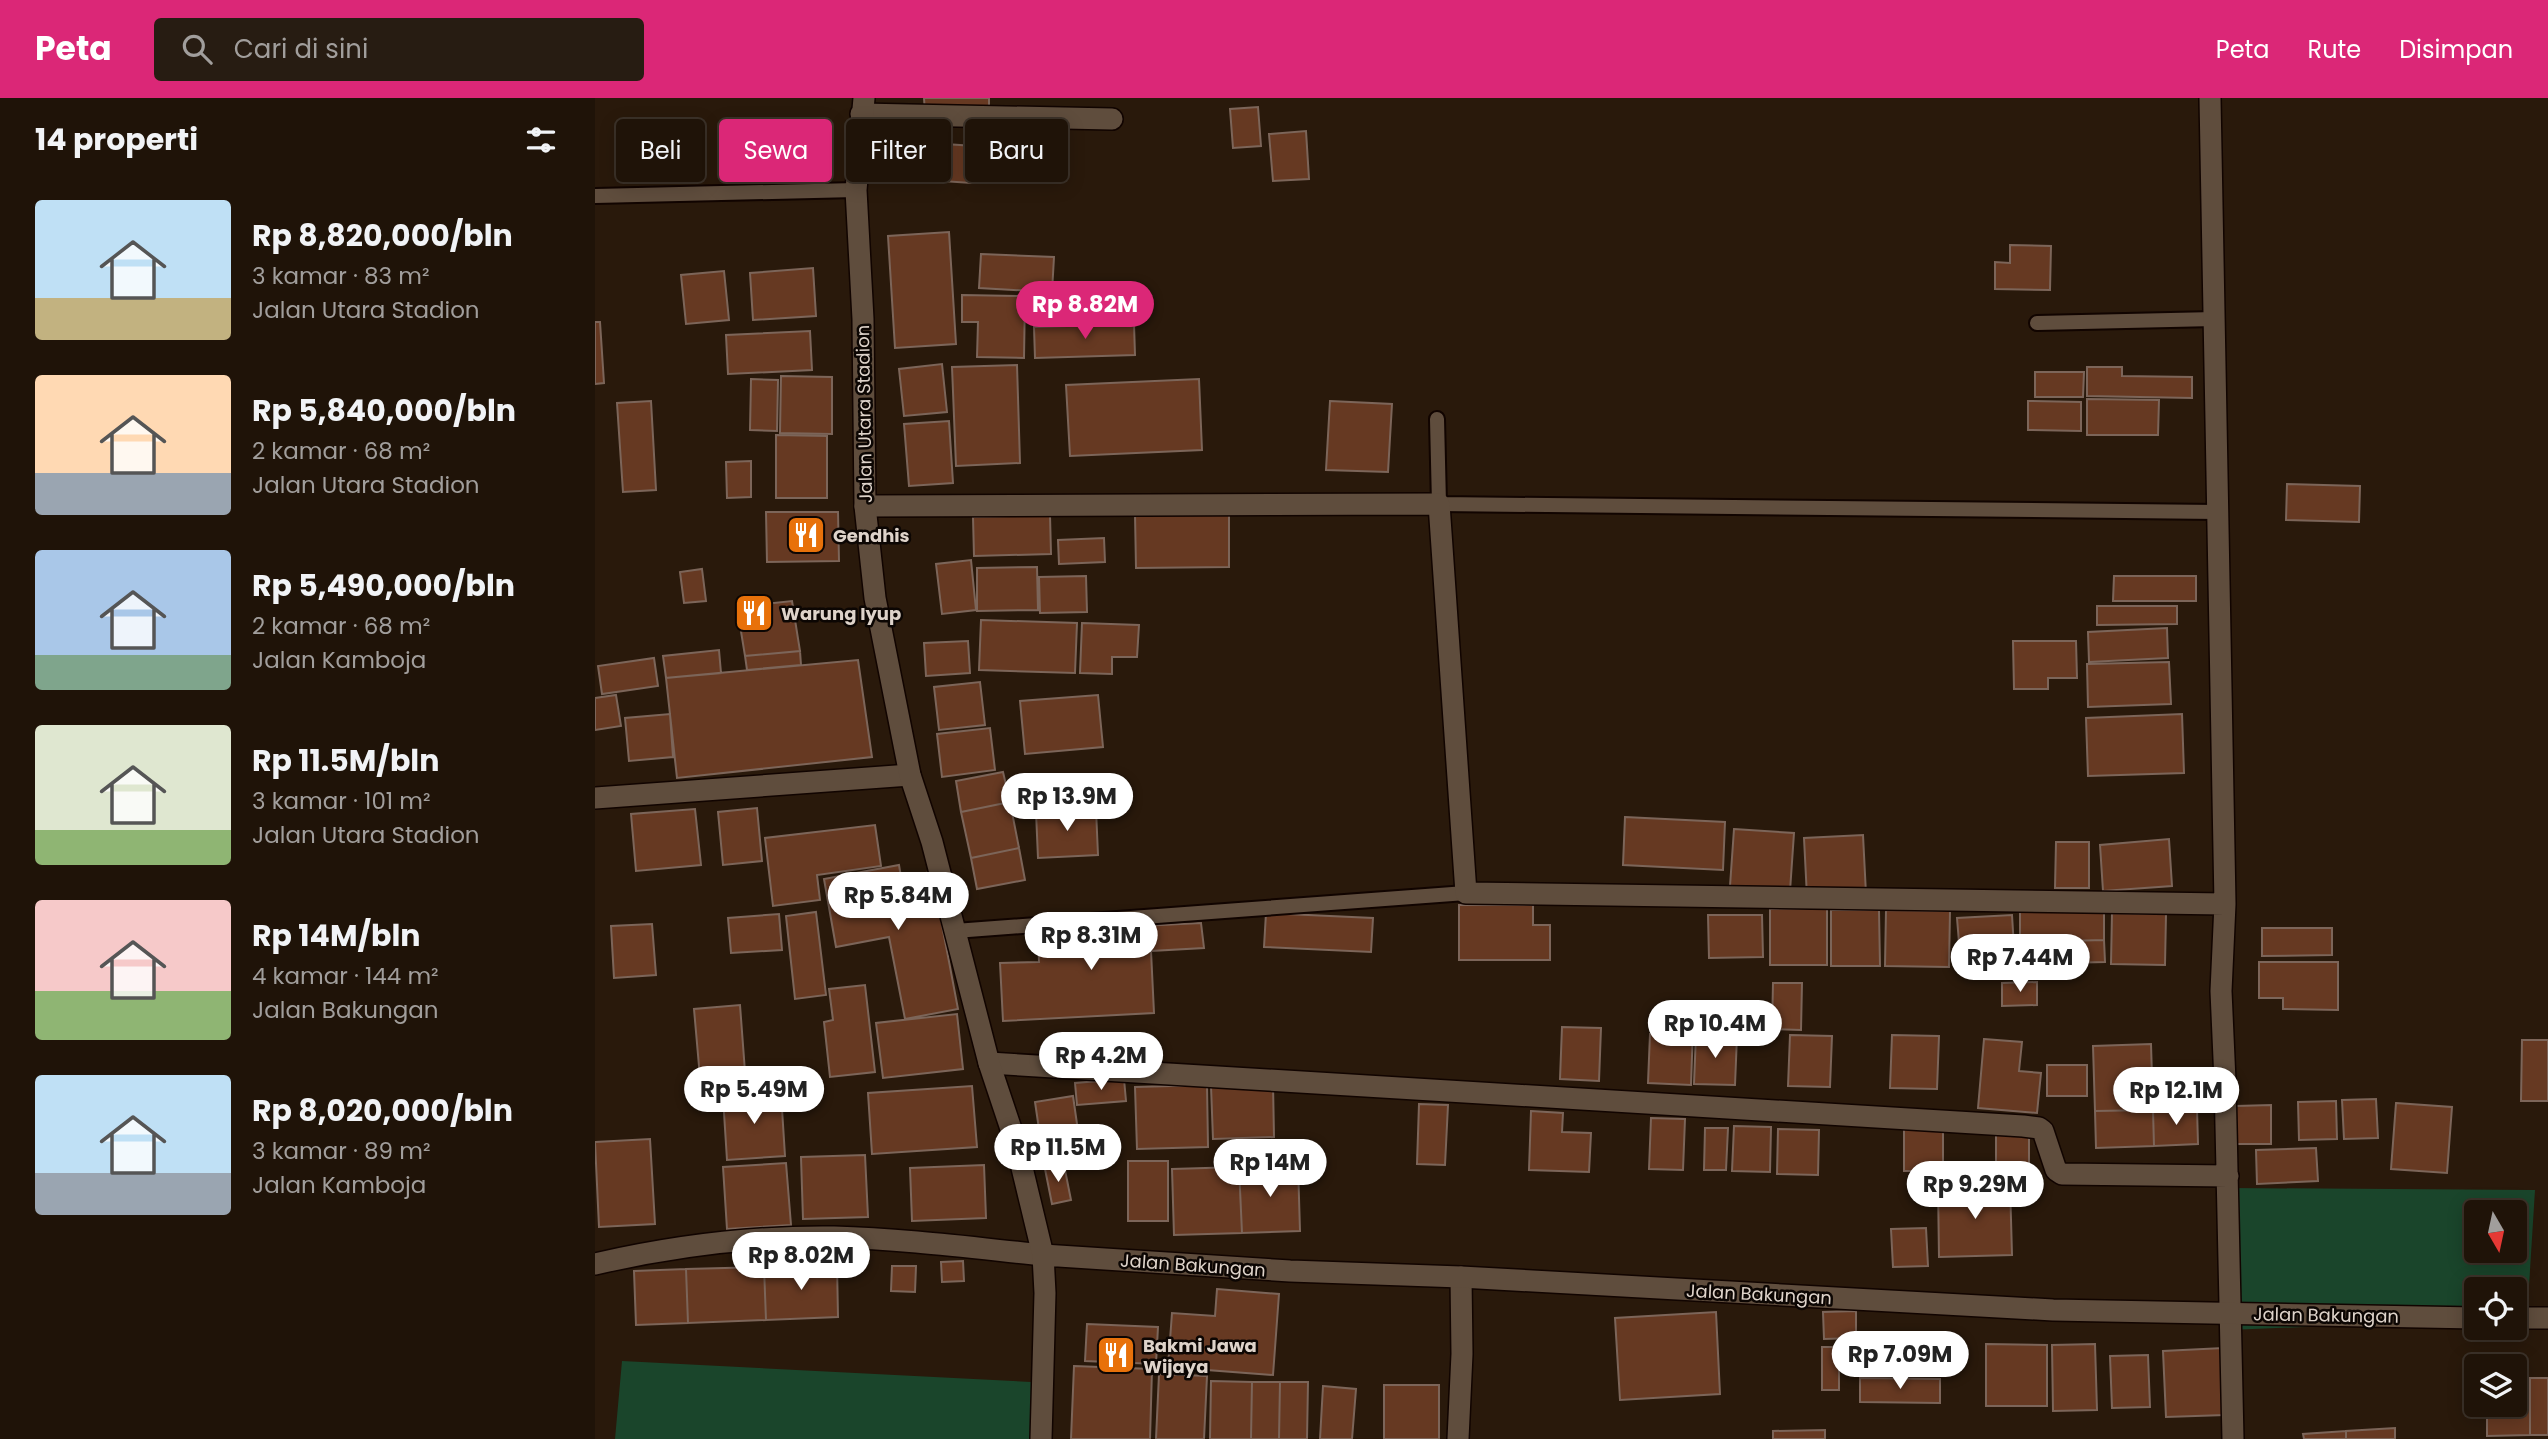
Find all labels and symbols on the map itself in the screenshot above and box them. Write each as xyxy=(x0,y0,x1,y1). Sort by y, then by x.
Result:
pin: Rp 8.82M xyxy=(1013,282,1157,341)
street label: Jalan Utara Stadion xyxy=(850,325,878,503)
restaurant icon: Gendhis xyxy=(785,514,827,556)
place label: Gendhis xyxy=(833,523,910,548)
restaurant icon: Warung Iyup xyxy=(733,592,775,634)
place label: Warung Iyup xyxy=(781,601,901,626)
pin: Rp 13.9M xyxy=(995,774,1139,833)
pin: Rp 5.84M xyxy=(826,872,970,932)
pin: Rp 8.31M xyxy=(1019,912,1163,972)
pin: Rp 7.44M xyxy=(1948,934,2092,994)
pin: Rp 10.4M xyxy=(1643,1000,1787,1060)
pin: Rp 4.2M xyxy=(1036,1032,1166,1092)
pin: Rp 5.49M xyxy=(682,1066,826,1126)
pin: Rp 12.1M xyxy=(2104,1068,2248,1127)
pin: Rp 11.5M xyxy=(986,1124,1130,1184)
pin: Rp 14M xyxy=(1213,1140,1327,1199)
pin: Rp 9.29M xyxy=(1903,1162,2047,1221)
north arrow xyxy=(2464,1200,2527,1264)
pin: Rp 8.02M xyxy=(729,1232,873,1292)
street label: Jalan Bakungan xyxy=(1119,1247,1267,1283)
street label: Jalan Bakungan xyxy=(1685,1278,1833,1310)
street label: Jalan Bakungan xyxy=(2253,1301,2399,1329)
pin: Rp 7.09M xyxy=(1828,1332,1972,1391)
place label: Bakmi Jawa Wijaya xyxy=(1143,1333,1257,1379)
restaurant icon: Bakmi Jawa Wijaya xyxy=(1095,1334,1137,1376)

